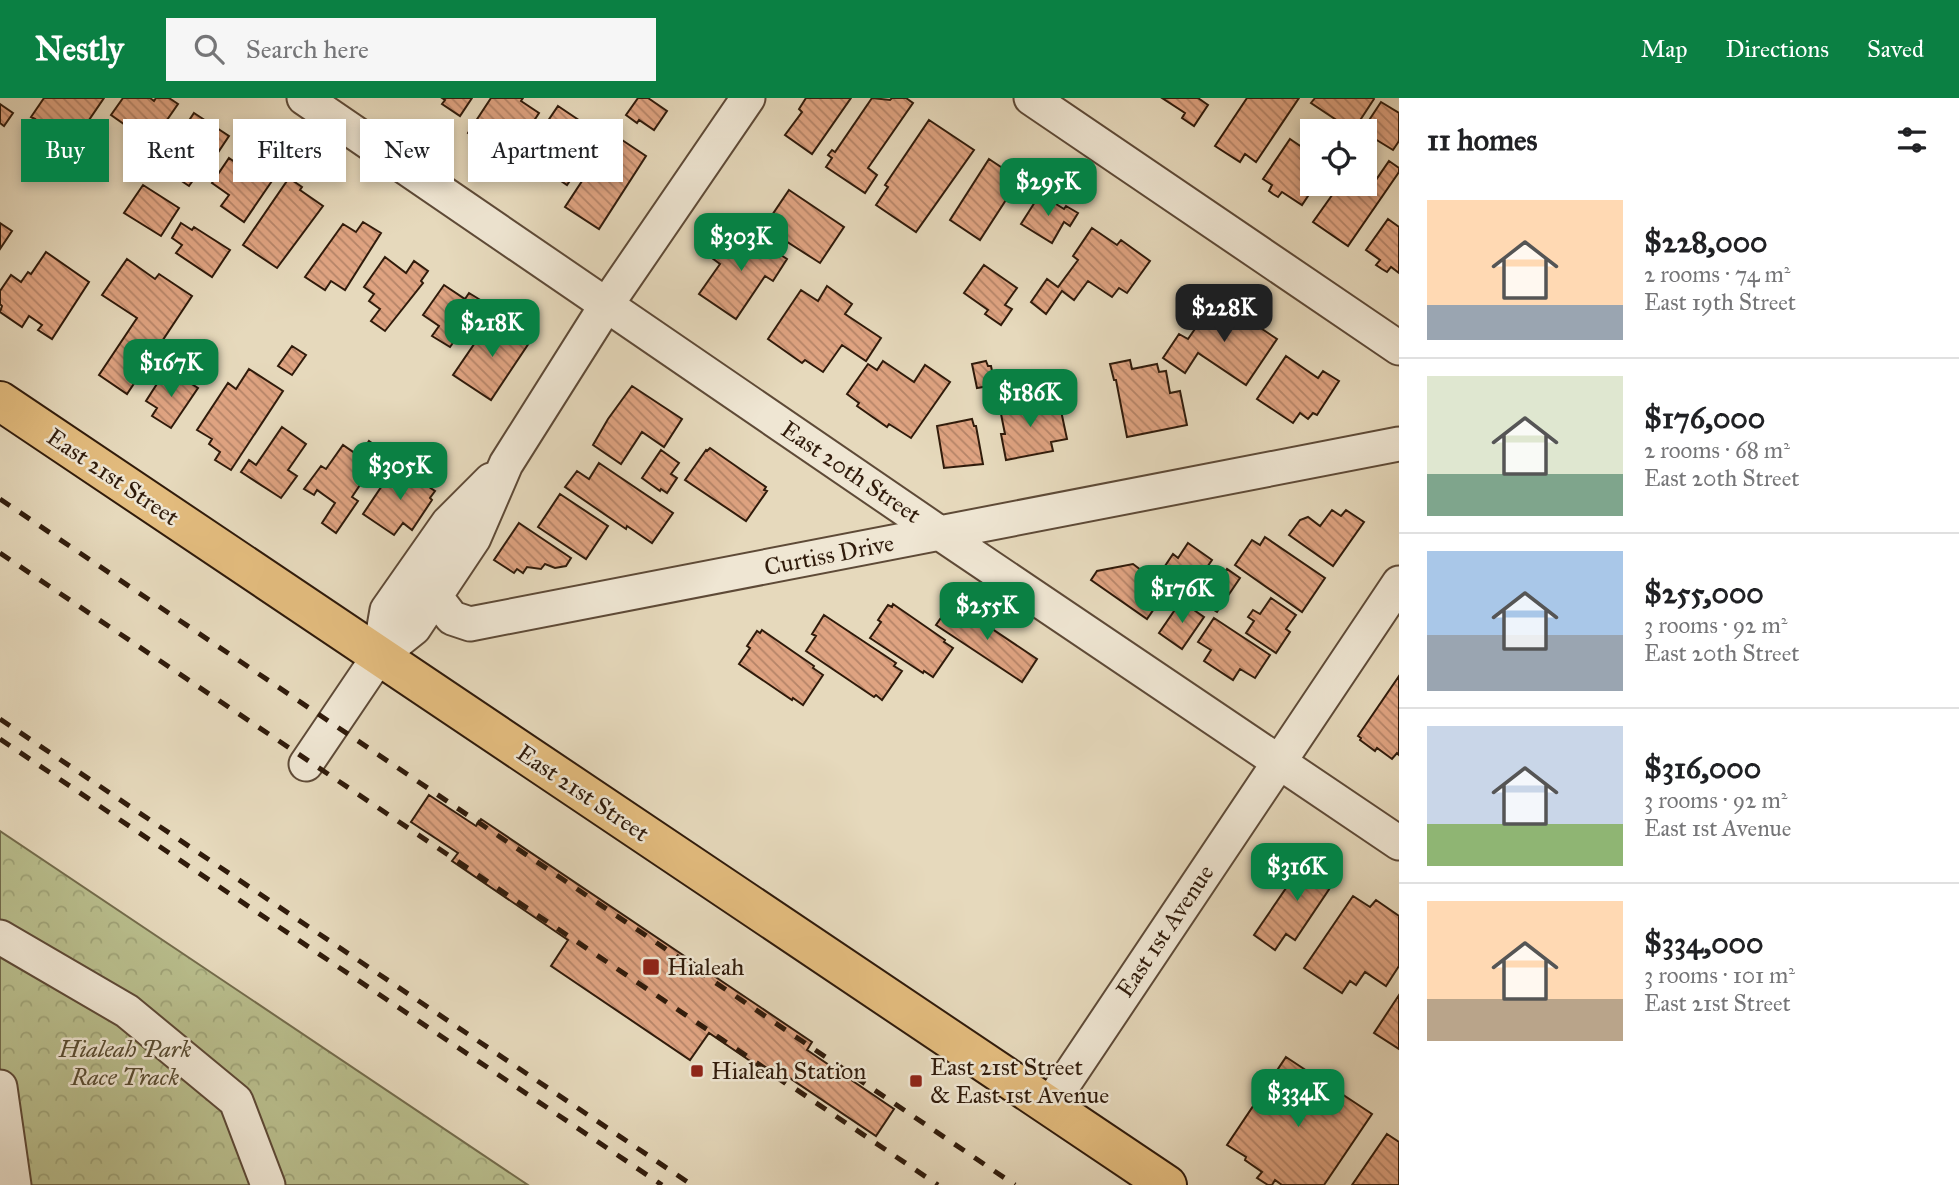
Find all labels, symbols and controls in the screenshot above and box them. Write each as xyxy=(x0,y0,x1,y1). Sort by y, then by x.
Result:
search box xyxy=(166,18,656,81)
text: Nestly xyxy=(35,29,124,69)
icon: search xyxy=(190,30,228,68)
text: Search here xyxy=(246,33,369,65)
text: Map xyxy=(1641,34,1688,64)
text: Directions xyxy=(1726,34,1829,64)
text: Saved xyxy=(1867,34,1924,64)
chip: Buy xyxy=(21,119,109,182)
chip: Rent xyxy=(123,119,219,182)
chip: Filters xyxy=(233,119,346,182)
chip: New xyxy=(360,119,454,182)
chip: Apartment xyxy=(468,119,623,182)
map controls xyxy=(1300,119,1377,196)
button: locate xyxy=(1300,119,1377,196)
icon: filters xyxy=(1893,121,1931,159)
text: 11 homes xyxy=(1427,122,1538,158)
pin: $295K xyxy=(999,158,1097,218)
text: $295K xyxy=(1016,167,1080,195)
pin: $303K xyxy=(692,214,790,273)
text: $303K xyxy=(710,222,772,250)
text: $228,000 xyxy=(1644,224,1768,260)
icon: home xyxy=(1483,228,1567,312)
text: 2 rooms · 74 m² xyxy=(1644,260,1790,288)
pin: $228K xyxy=(1175,285,1273,344)
text: East 19th Street xyxy=(1644,288,1796,316)
text: $228K xyxy=(1192,293,1256,321)
pin: $218K xyxy=(443,300,541,359)
text: $218K xyxy=(461,308,523,336)
pin: $167K xyxy=(122,340,220,399)
text: $167K xyxy=(139,348,203,376)
pin: $186K xyxy=(981,370,1079,429)
text: $186K xyxy=(998,378,1062,406)
text: $176,000 xyxy=(1644,400,1765,436)
icon: home xyxy=(1483,404,1567,488)
street label: East 20th Street xyxy=(775,414,927,530)
street label: East 21st Street xyxy=(41,422,185,533)
text: 2 rooms · 68 m² xyxy=(1644,436,1790,464)
pin: $305K xyxy=(351,442,449,502)
text: $305K xyxy=(368,451,432,479)
text: East 20th Street xyxy=(1644,464,1799,492)
street label: Curtiss Drive xyxy=(762,528,896,582)
pin: $176K xyxy=(1133,566,1231,625)
text: $176K xyxy=(1150,574,1214,602)
text: $255,000 xyxy=(1644,575,1764,611)
icon: home xyxy=(1483,579,1567,663)
pin: $255K xyxy=(938,582,1036,642)
text: $255K xyxy=(956,591,1018,619)
text: 3 rooms · 92 m² xyxy=(1644,611,1787,639)
text: East 20th Street xyxy=(1644,639,1799,667)
street label: East 21st Street xyxy=(511,738,655,849)
text: $316,000 xyxy=(1644,750,1761,786)
icon: home xyxy=(1483,754,1567,838)
text: 3 rooms · 92 m² xyxy=(1644,786,1787,814)
text: East 1st Avenue xyxy=(1644,814,1791,842)
pin: $316K xyxy=(1248,844,1346,903)
text: $316K xyxy=(1267,852,1327,880)
street label: East 1st Avenue xyxy=(1110,859,1220,1003)
text: $334,000 xyxy=(1644,925,1764,961)
icon: home xyxy=(1483,929,1567,1013)
place label: Hialeah xyxy=(667,952,744,982)
marker: Hialeah xyxy=(641,957,661,977)
text: 3 rooms · 101 m² xyxy=(1644,961,1795,989)
text: East 21st Street xyxy=(1644,989,1791,1017)
park label: Hialeah Park Race Track xyxy=(57,1034,192,1092)
place label: East 21st Street & East 1st Avenue xyxy=(930,1052,1109,1110)
place label: Hialeah Station xyxy=(711,1056,866,1086)
marker: Hialeah Station xyxy=(689,1063,705,1079)
pin: $334K xyxy=(1249,1070,1347,1129)
marker: East 21st Street & East 1st Avenue xyxy=(908,1073,924,1089)
text: $334K xyxy=(1267,1078,1329,1106)

